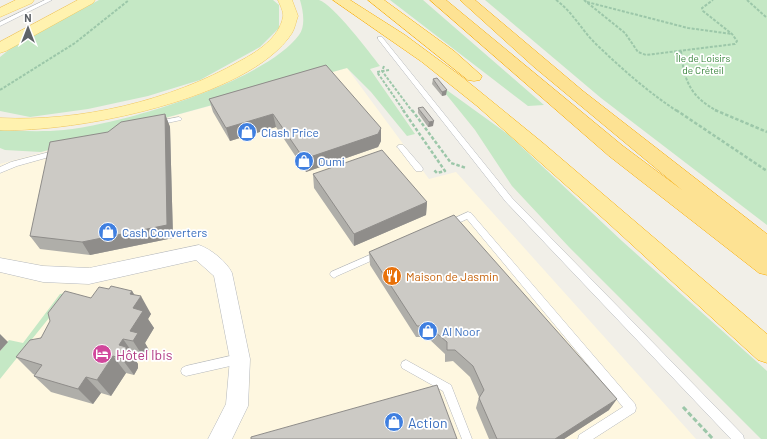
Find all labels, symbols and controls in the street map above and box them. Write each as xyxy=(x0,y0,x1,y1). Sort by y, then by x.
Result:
north arrow xyxy=(8,8,48,48)
text: N xyxy=(24,11,32,24)
park label: Île de Loisirs de Créteil xyxy=(676,52,730,76)
shop icon: Clash Price xyxy=(236,121,258,143)
place label: Clash Price xyxy=(261,125,319,139)
shop icon: Oumi xyxy=(293,150,315,172)
place label: Oumi xyxy=(318,154,345,168)
shop icon: Cash Converters xyxy=(97,221,119,243)
place label: Cash Converters xyxy=(122,225,207,239)
restaurant icon: Maison de Jasmin xyxy=(381,265,403,287)
place label: Maison de Jasmin xyxy=(406,269,499,283)
shop icon: Al Noor xyxy=(417,320,439,342)
place label: Al Noor xyxy=(442,324,481,338)
hotel icon: Hôtel Ibis xyxy=(91,343,113,365)
place label: Hôtel Ibis xyxy=(116,346,173,363)
shop icon: Action xyxy=(383,411,405,433)
place label: Action xyxy=(408,414,447,431)

